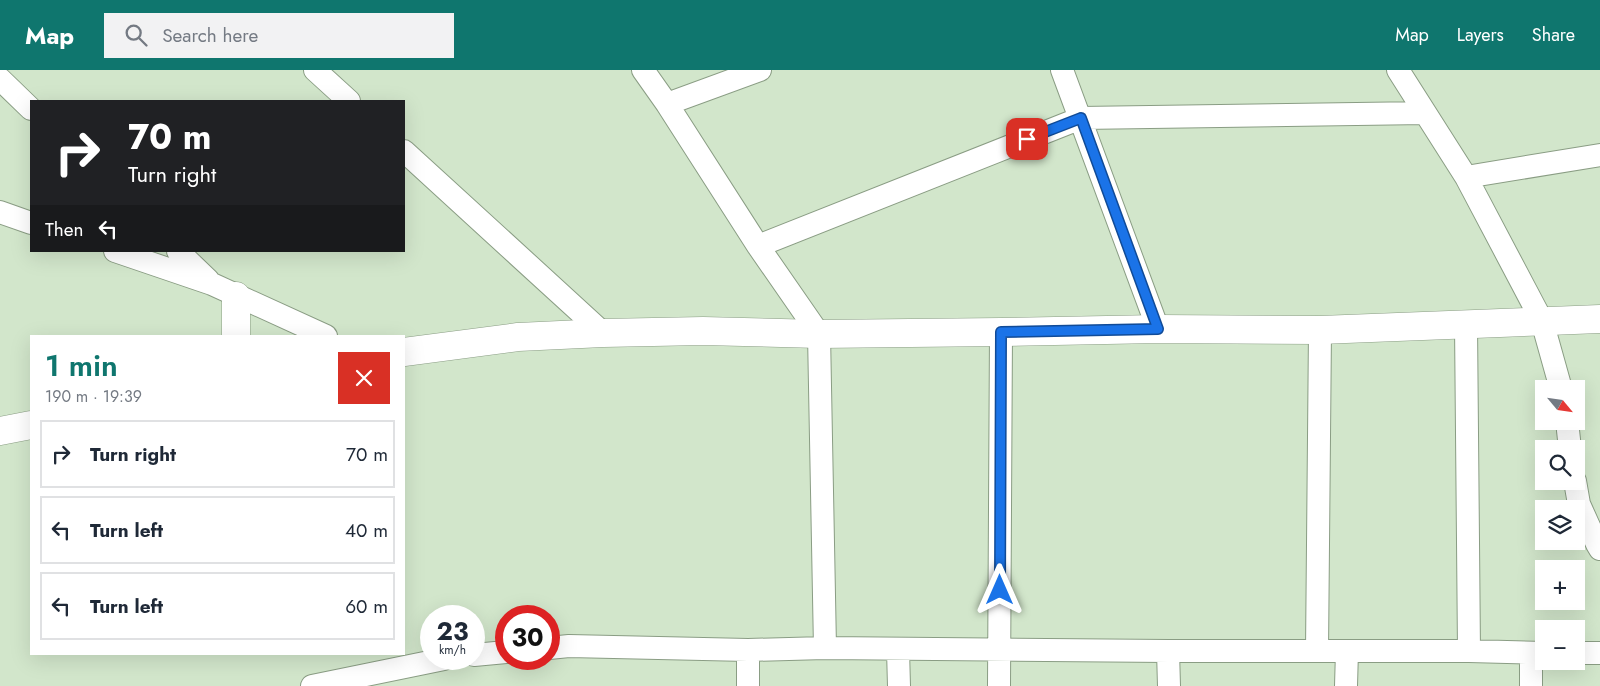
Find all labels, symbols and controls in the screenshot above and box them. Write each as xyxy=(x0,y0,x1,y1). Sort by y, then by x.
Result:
search box xyxy=(104,13,454,58)
text: Map xyxy=(25,18,74,53)
icon: search xyxy=(122,21,150,49)
text: Search here xyxy=(162,22,258,49)
text: Map xyxy=(1395,22,1429,48)
text: Layers xyxy=(1457,22,1504,48)
text: Share xyxy=(1532,22,1575,48)
text: 70 m xyxy=(128,112,211,162)
pin xyxy=(1006,118,1048,160)
icon: right xyxy=(45,120,110,185)
icon: arrive xyxy=(1013,125,1041,153)
text: Turn right xyxy=(128,158,216,190)
icon: left xyxy=(94,215,122,243)
text: Then xyxy=(45,216,84,243)
text: 1 min xyxy=(45,344,118,387)
button: close xyxy=(338,352,390,404)
north arrow xyxy=(1535,380,1585,430)
map controls xyxy=(1535,380,1585,670)
text: 190 m · 19:39 xyxy=(45,385,142,408)
icon: right xyxy=(47,440,75,468)
button: search xyxy=(1535,440,1585,490)
text: Turn right xyxy=(90,441,176,468)
text: 70 m xyxy=(346,441,388,468)
button: layers xyxy=(1535,500,1585,550)
icon: left xyxy=(47,516,75,544)
text: Turn left xyxy=(90,517,163,544)
text: 40 m xyxy=(345,517,388,544)
button: + xyxy=(1535,560,1585,610)
position arrow xyxy=(973,563,1025,615)
icon: left xyxy=(47,592,75,620)
text: Turn left xyxy=(90,593,163,620)
text: 60 m xyxy=(345,593,388,620)
speed limit sign: 30 xyxy=(495,605,560,670)
text: 23 xyxy=(437,613,468,649)
button: − xyxy=(1535,620,1585,670)
text: km/h xyxy=(439,641,466,659)

